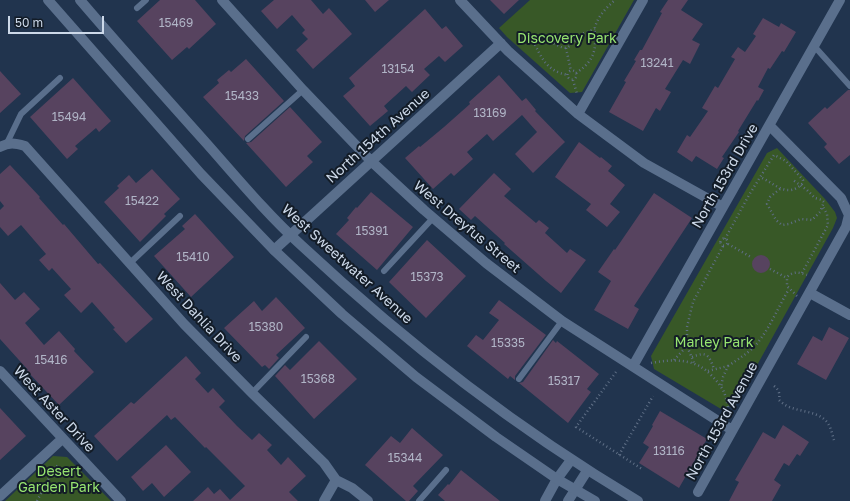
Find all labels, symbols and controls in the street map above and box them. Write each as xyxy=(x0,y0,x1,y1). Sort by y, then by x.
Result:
scale bar xyxy=(10,8,106,34)
text: 50 m xyxy=(15,15,43,30)
house number: 15469 xyxy=(159,16,193,30)
park label: Discovery Park xyxy=(517,31,617,47)
house number: 13241 xyxy=(641,56,673,70)
house number: 13154 xyxy=(382,62,414,76)
street label: North 154th Avenue xyxy=(323,85,433,187)
house number: 15433 xyxy=(225,89,259,103)
house number: 13169 xyxy=(473,106,507,120)
house number: 15494 xyxy=(52,110,86,124)
street label: North 153rd Drive xyxy=(688,121,762,231)
street label: West Dreyfus Street xyxy=(410,177,524,277)
house number: 15422 xyxy=(125,194,159,208)
street label: West Sweetwater Avenue xyxy=(278,201,416,327)
house number: 15391 xyxy=(356,224,388,238)
house number: 15410 xyxy=(176,250,210,264)
street label: West Dahlia Drive xyxy=(153,268,245,366)
house number: 15373 xyxy=(410,270,444,284)
house number: 15380 xyxy=(249,320,283,334)
park label: Marley Park xyxy=(674,335,754,351)
house number: 15335 xyxy=(491,336,525,350)
house number: 15416 xyxy=(34,353,68,367)
street label: North 153rd Avenue xyxy=(683,359,761,483)
street label: West Aster Drive xyxy=(10,362,98,456)
house number: 15368 xyxy=(301,372,335,386)
house number: 15317 xyxy=(548,374,580,388)
house number: 13116 xyxy=(653,444,685,458)
house number: 15344 xyxy=(388,451,422,465)
park label: Desert Garden Park xyxy=(18,464,100,496)

